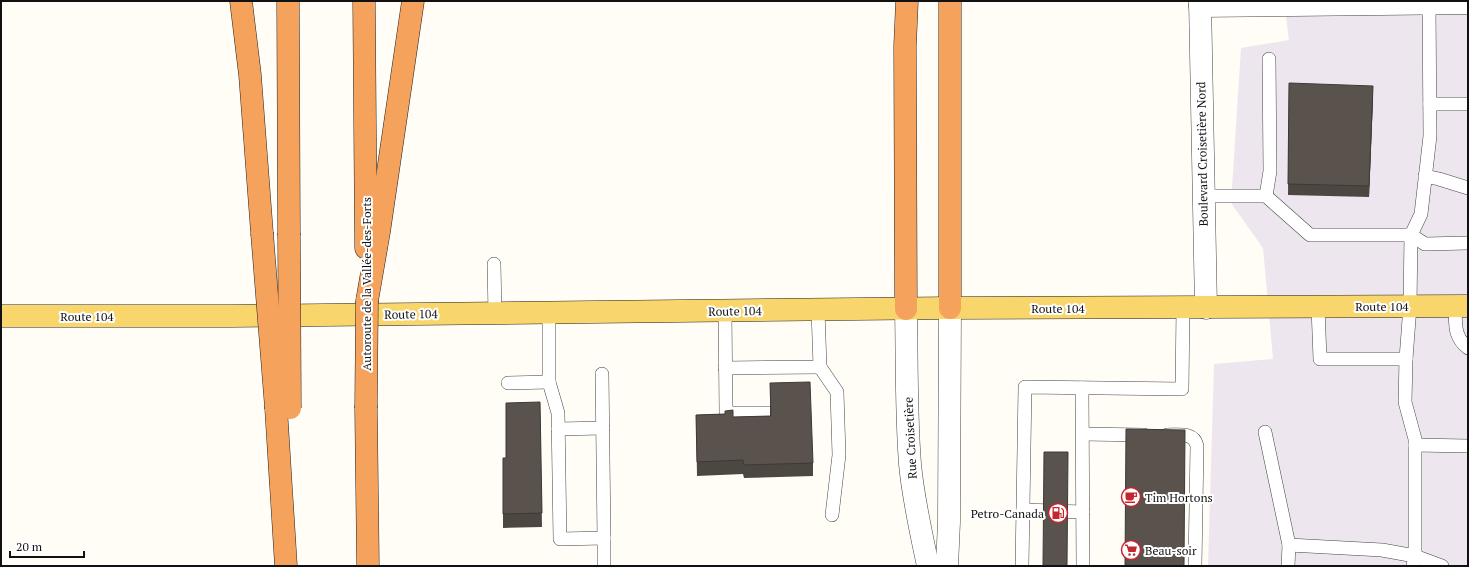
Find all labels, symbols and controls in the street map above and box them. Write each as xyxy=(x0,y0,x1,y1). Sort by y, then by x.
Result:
street label: Boulevard Croisetière Nord xyxy=(1193,81,1211,227)
street label: Autoroute de la Vallée-des-Forts xyxy=(359,197,374,371)
street label: Route 104 xyxy=(1355,299,1409,314)
street label: Route 104 xyxy=(1031,301,1085,316)
street label: Route 104 xyxy=(708,303,762,319)
street label: Route 104 xyxy=(384,306,438,322)
street label: Route 104 xyxy=(60,309,114,324)
street label: Rue Croisetière xyxy=(900,397,920,479)
cafe icon: Tim Hortons xyxy=(1120,486,1142,508)
place label: Tim Hortons xyxy=(1145,490,1213,505)
fuel station icon: Petro-Canada xyxy=(1047,502,1069,524)
place label: Petro-Canada xyxy=(971,506,1044,521)
scale bar xyxy=(10,533,84,559)
text: 20 m xyxy=(16,539,43,554)
supermarket icon: Beau-soir xyxy=(1120,539,1142,561)
place label: Beau-soir xyxy=(1145,543,1197,558)

